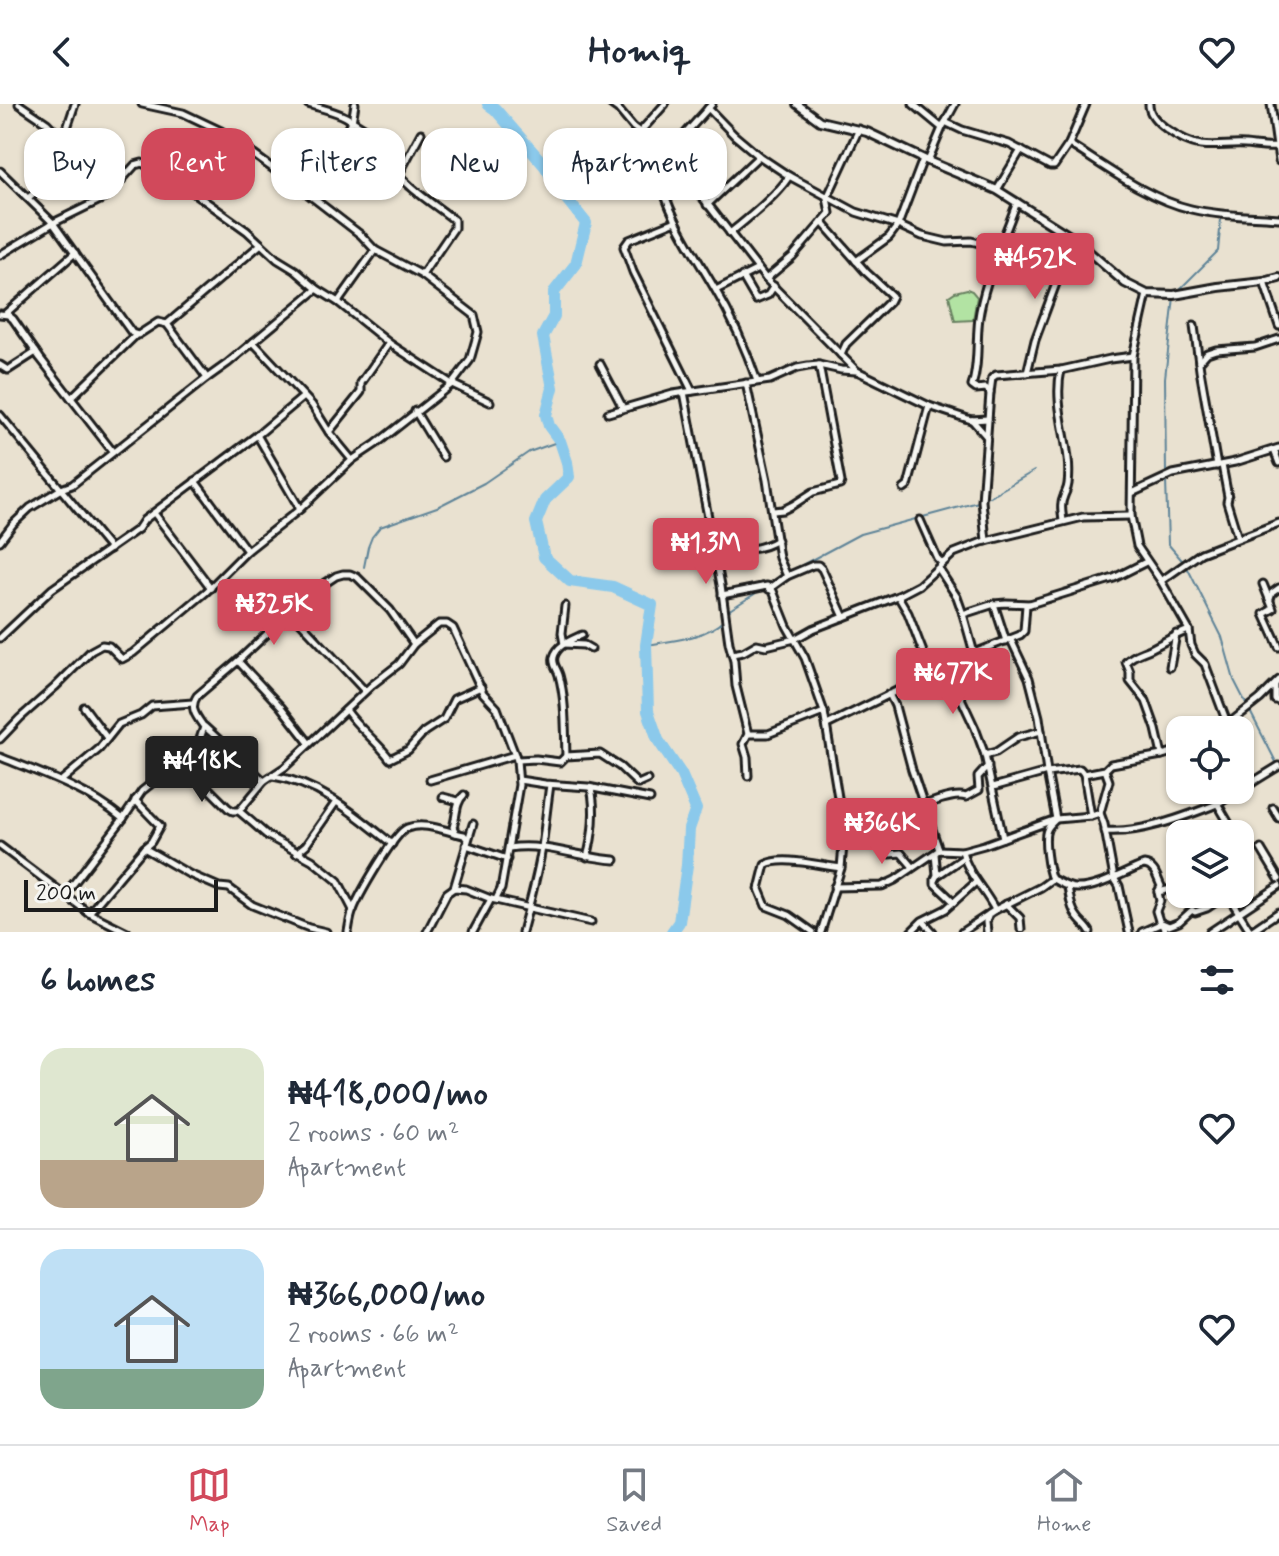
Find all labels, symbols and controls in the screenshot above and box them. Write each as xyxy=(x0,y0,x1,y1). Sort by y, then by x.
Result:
text: Homiq xyxy=(588,29,691,76)
icon: back xyxy=(40,30,84,74)
icon: heart xyxy=(1195,30,1239,74)
chip: Buy xyxy=(24,128,125,200)
chip: Rent xyxy=(141,128,255,200)
chip: Filters xyxy=(271,128,405,200)
chip: New xyxy=(421,128,527,200)
chip: Apartment xyxy=(543,128,727,200)
pin: ₦452K xyxy=(979,233,1091,301)
text: ₦452K xyxy=(994,242,1076,276)
pin: ₦1.3M xyxy=(650,518,762,586)
text: ₦1.3M xyxy=(671,527,741,561)
pin: ₦325K xyxy=(218,579,330,647)
text: ₦325K xyxy=(235,588,313,622)
pin: ₦677K xyxy=(897,648,1009,716)
text: ₦677K xyxy=(914,657,992,691)
map controls xyxy=(1166,716,1254,908)
button: locate xyxy=(1166,716,1254,804)
pin: ₦418K xyxy=(146,736,258,804)
text: ₦418K xyxy=(163,745,241,779)
pin: ₦366K xyxy=(826,798,938,866)
text: ₦366K xyxy=(844,807,920,841)
button: layers xyxy=(1166,820,1254,908)
scale bar xyxy=(24,876,218,912)
text: 200 m xyxy=(36,880,96,908)
text: 6 homes xyxy=(40,958,155,1003)
icon: filters xyxy=(1195,958,1239,1002)
text: ₦418,000/mo xyxy=(288,1072,488,1117)
icon: home xyxy=(104,1080,200,1176)
icon: heart xyxy=(1195,1106,1239,1150)
text: 2 rooms · 60 m² xyxy=(288,1117,459,1151)
text: Apartment xyxy=(288,1151,406,1185)
text: ₦366,000/mo xyxy=(288,1273,485,1318)
icon: home xyxy=(104,1281,200,1377)
icon: heart xyxy=(1195,1307,1239,1351)
text: 2 rooms · 66 m² xyxy=(288,1318,459,1352)
text: Apartment xyxy=(288,1352,406,1386)
tab: Map xyxy=(187,1463,231,1539)
tab: Saved xyxy=(606,1463,662,1539)
tab: Home xyxy=(1037,1463,1092,1539)

